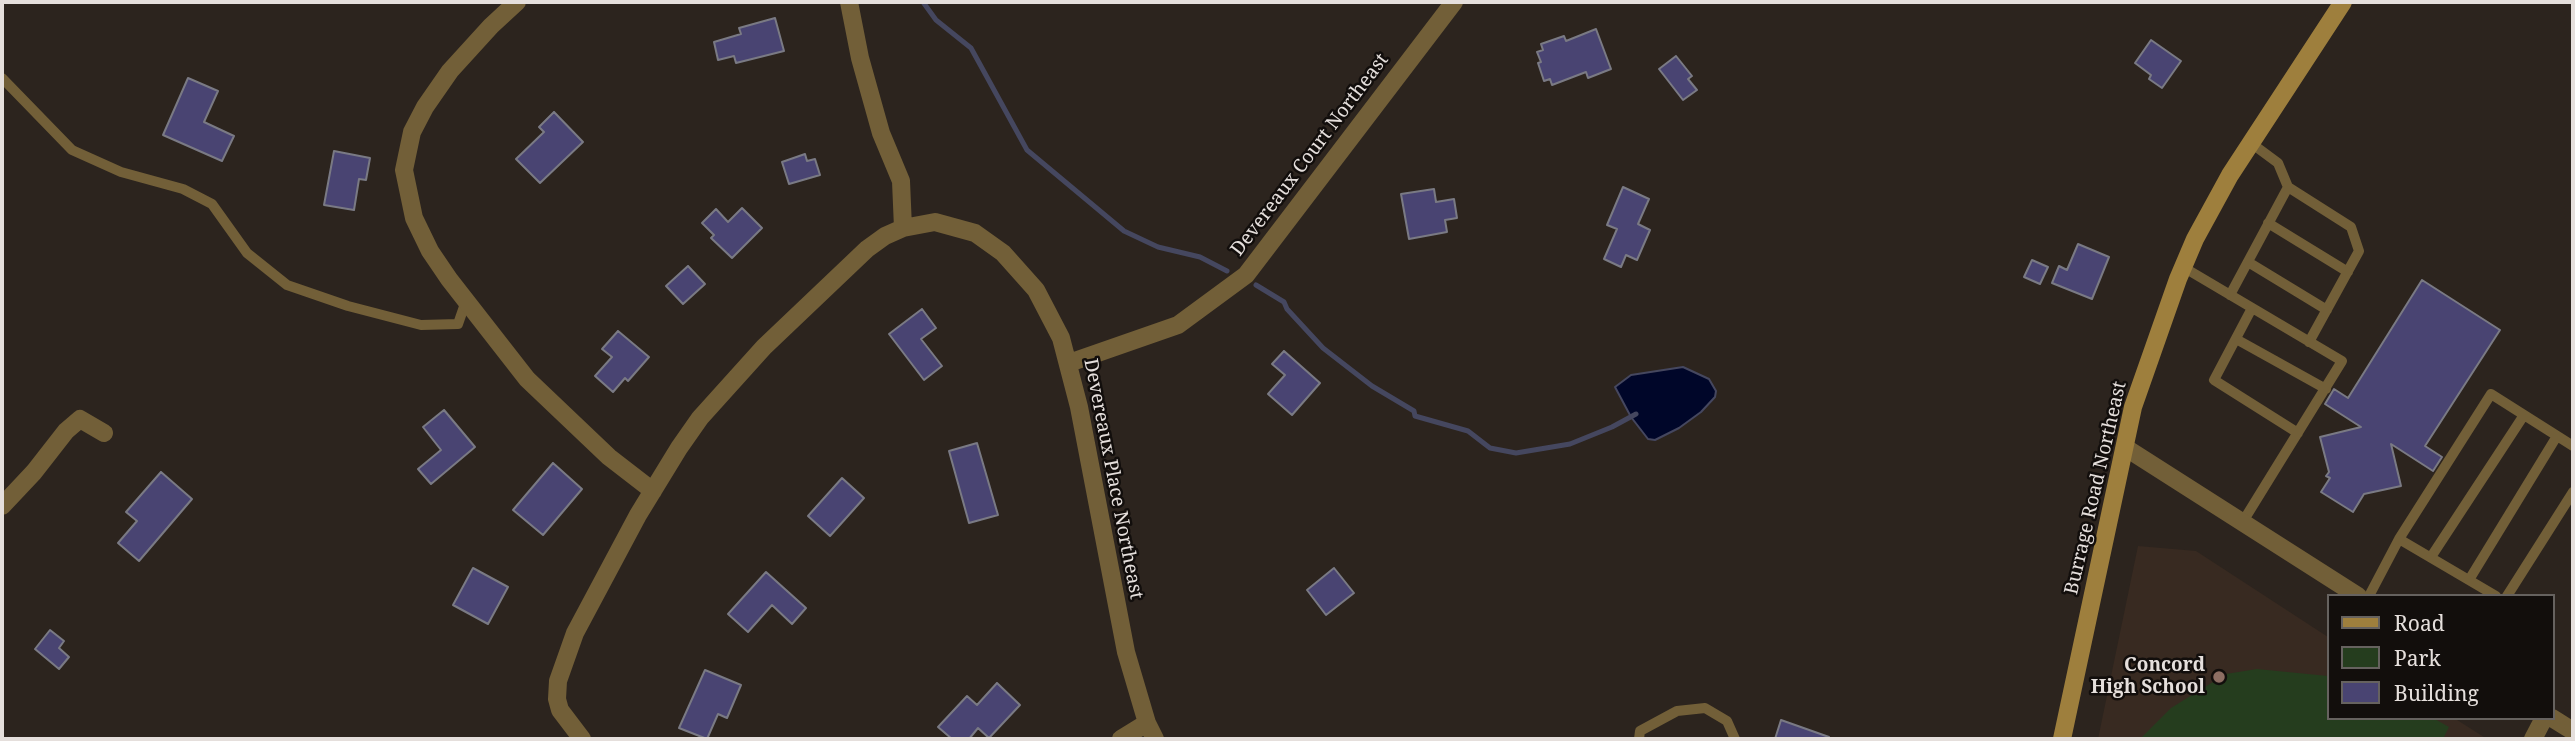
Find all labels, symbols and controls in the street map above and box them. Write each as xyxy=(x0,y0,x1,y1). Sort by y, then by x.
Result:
street label: Devereaux Court Northeast xyxy=(1226,49,1394,261)
street label: Devereaux Place Northeast xyxy=(1078,357,1148,601)
street label: Burrage Road Northeast xyxy=(2060,379,2132,597)
legend xyxy=(2326,594,2554,720)
text: Road xyxy=(2394,609,2445,637)
text: Park xyxy=(2394,644,2441,672)
place label: Concord High School xyxy=(2091,655,2205,699)
marker: Concord High School xyxy=(2211,669,2227,685)
text: Building xyxy=(2394,679,2479,707)

